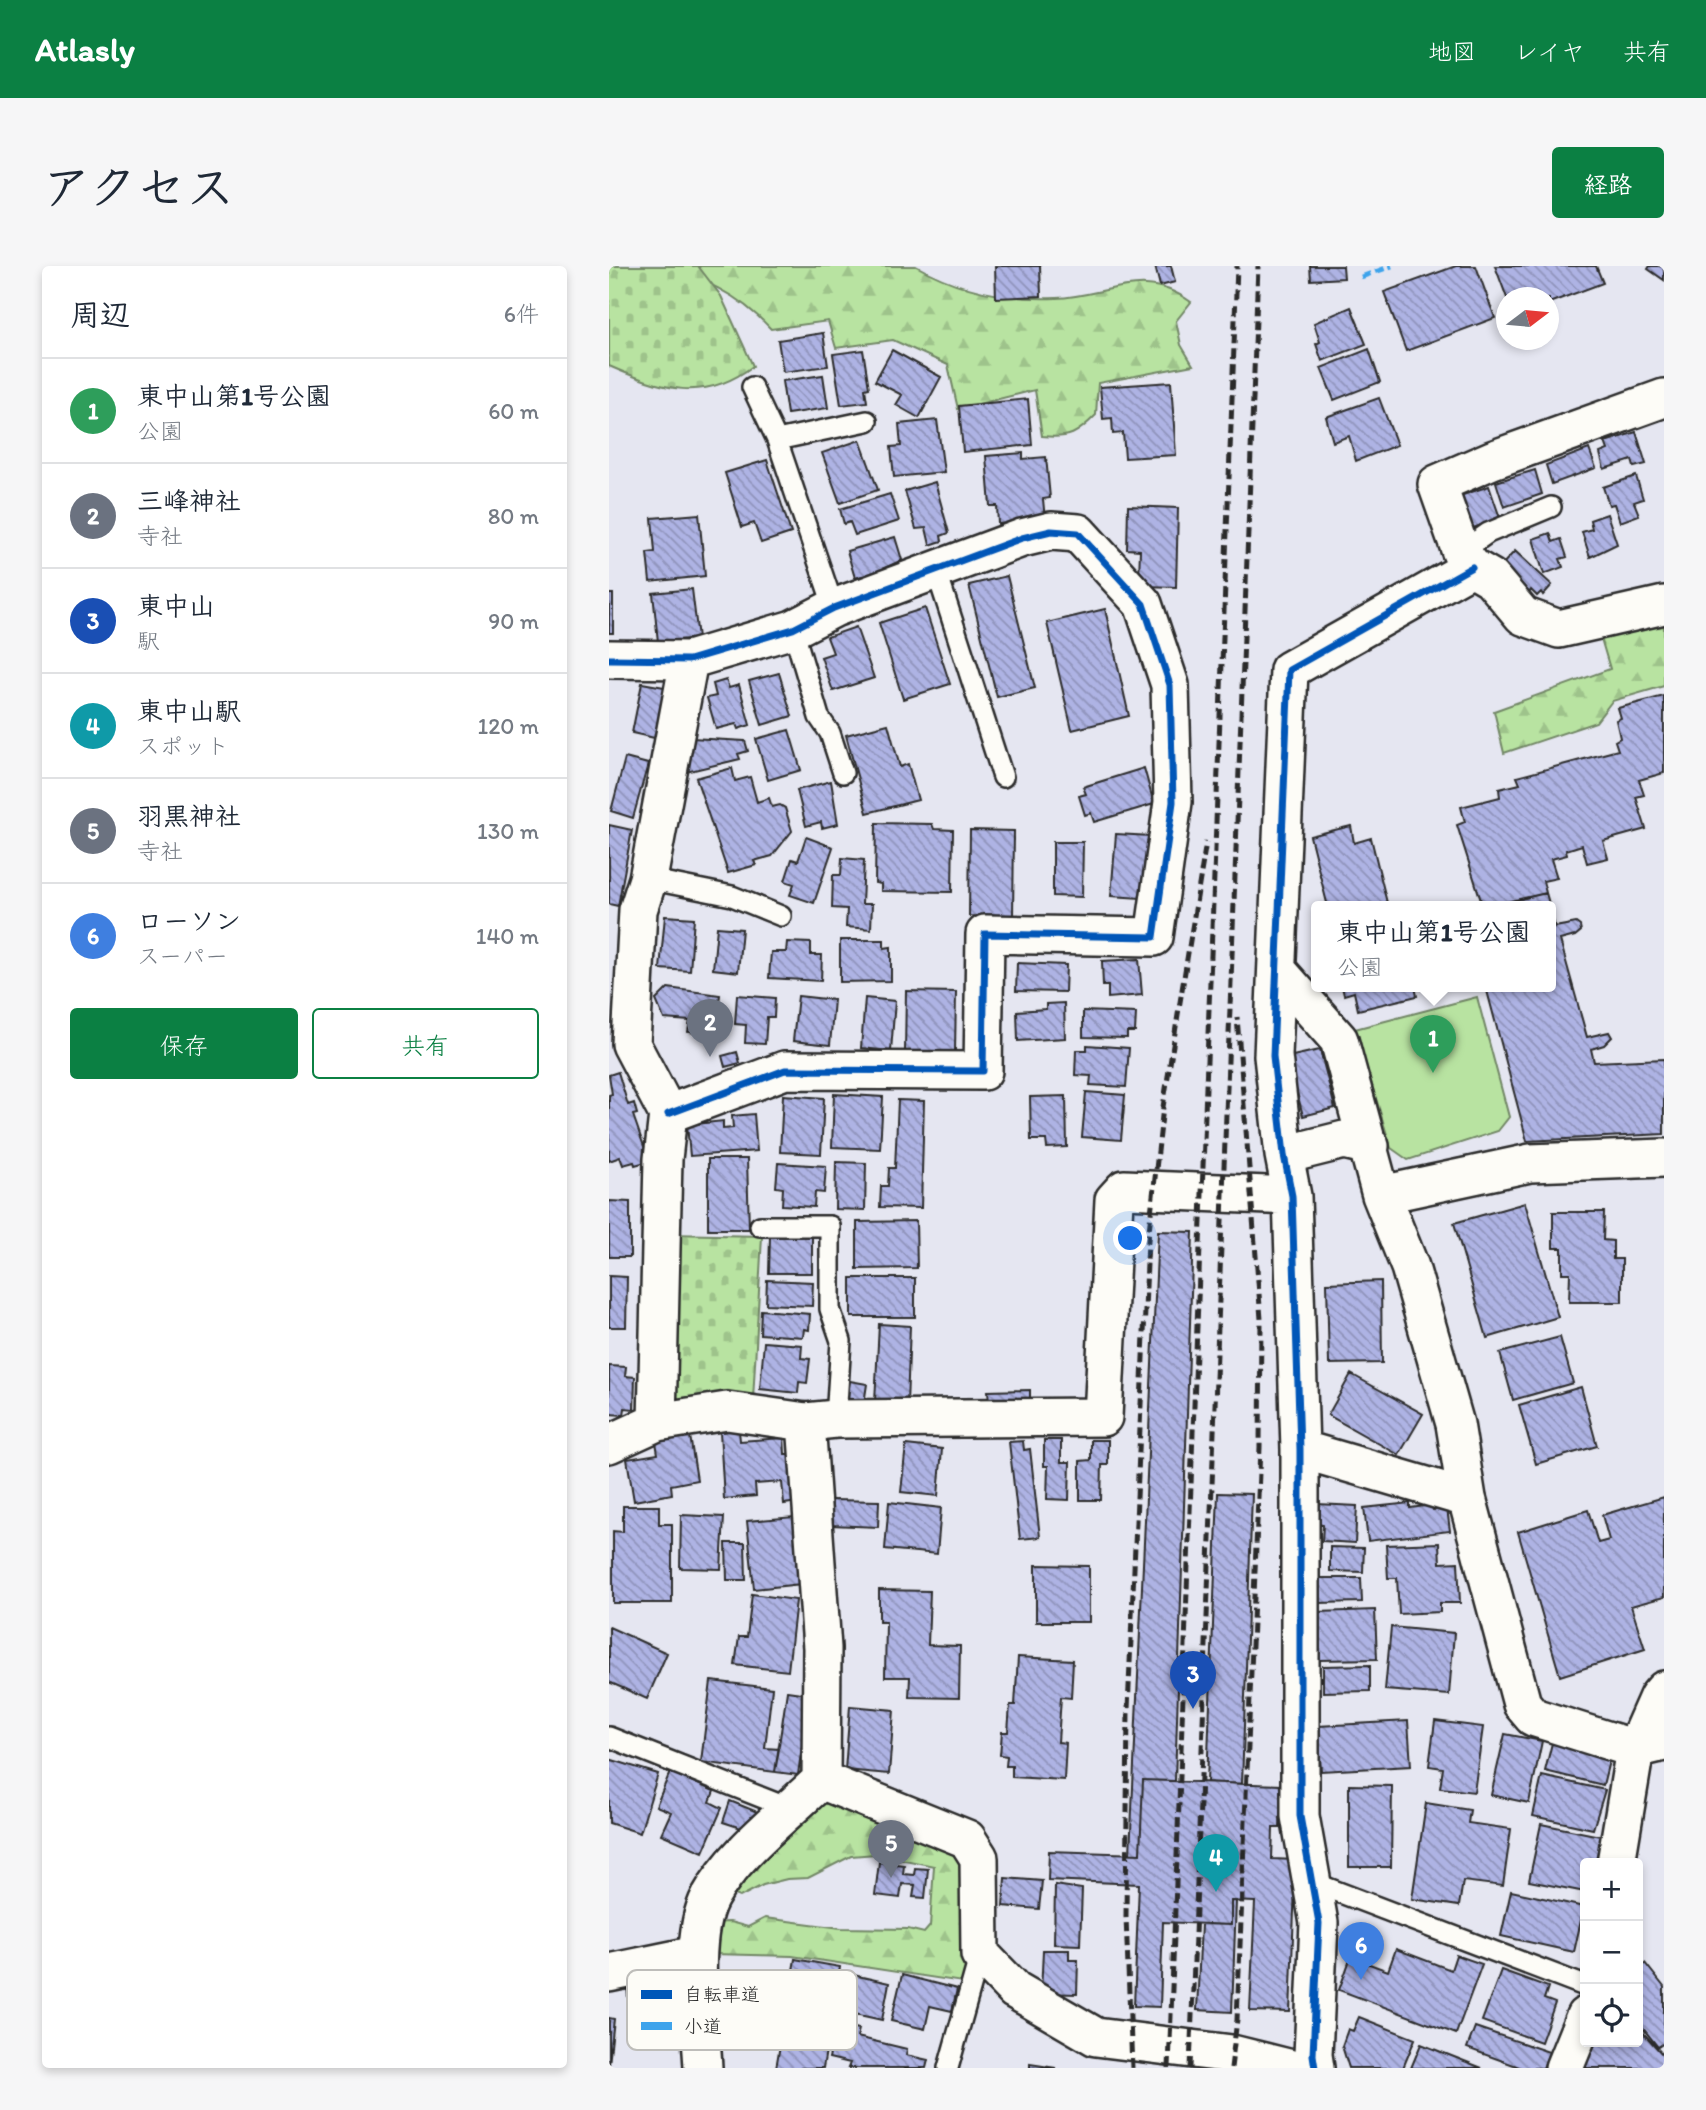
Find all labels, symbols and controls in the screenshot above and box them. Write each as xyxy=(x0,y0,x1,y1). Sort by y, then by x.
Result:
text: Atlasly xyxy=(35,30,135,69)
text: 地図 xyxy=(1428,37,1476,66)
text: レイヤ xyxy=(1514,37,1585,66)
text: 共有 xyxy=(1623,37,1671,66)
button: 経路 xyxy=(1552,147,1664,218)
text: アクセス xyxy=(42,157,235,216)
north arrow xyxy=(1496,287,1559,350)
text: 周辺 xyxy=(70,296,130,333)
text: 6件 xyxy=(504,300,539,328)
text: 東中山第1号公園 xyxy=(137,380,331,412)
text: 1 xyxy=(88,397,98,425)
text: 60 m xyxy=(488,397,539,425)
text: 公園 xyxy=(137,417,183,445)
text: 三峰神社 xyxy=(137,485,241,517)
text: 2 xyxy=(87,502,99,530)
text: 80 m xyxy=(488,502,539,530)
text: 寺社 xyxy=(137,522,183,550)
text: 東中山 xyxy=(137,590,215,622)
text: 3 xyxy=(87,607,99,635)
text: 90 m xyxy=(488,607,539,635)
text: 駅 xyxy=(137,627,160,655)
text: 東中山駅 xyxy=(137,695,241,727)
text: 4 xyxy=(86,712,100,740)
text: 120 m xyxy=(478,712,539,740)
text: スポット xyxy=(137,732,229,760)
text: 羽黒神社 xyxy=(137,800,241,832)
text: 5 xyxy=(87,817,99,845)
text: 130 m xyxy=(477,817,539,845)
text: 寺社 xyxy=(137,837,183,865)
popup xyxy=(1311,901,1556,992)
text: ローソン xyxy=(137,905,241,937)
text: 東中山第1号公園 xyxy=(1336,916,1531,948)
text: 6 xyxy=(87,922,99,950)
text: 140 m xyxy=(476,922,539,950)
text: スーパー xyxy=(137,942,228,970)
text: 公園 xyxy=(1336,953,1382,981)
pin: 2 xyxy=(687,999,733,1057)
button: 保存 xyxy=(70,1008,298,1079)
button: 共有 xyxy=(312,1008,539,1079)
pin: 1 xyxy=(1410,1015,1456,1073)
your location xyxy=(1113,1221,1147,1255)
pin: 3 xyxy=(1170,1651,1216,1709)
pin: 5 xyxy=(868,1820,914,1878)
pin: 4 xyxy=(1193,1834,1239,1892)
map controls xyxy=(1580,1858,1643,2047)
button: + xyxy=(1580,1858,1643,1921)
button: − xyxy=(1580,1921,1643,1984)
pin: 6 xyxy=(1338,1922,1384,1980)
legend xyxy=(627,1970,857,2050)
text: 自転車道 xyxy=(684,1983,760,2006)
button: locate xyxy=(1580,1984,1643,2047)
text: 小道 xyxy=(684,2015,722,2038)

